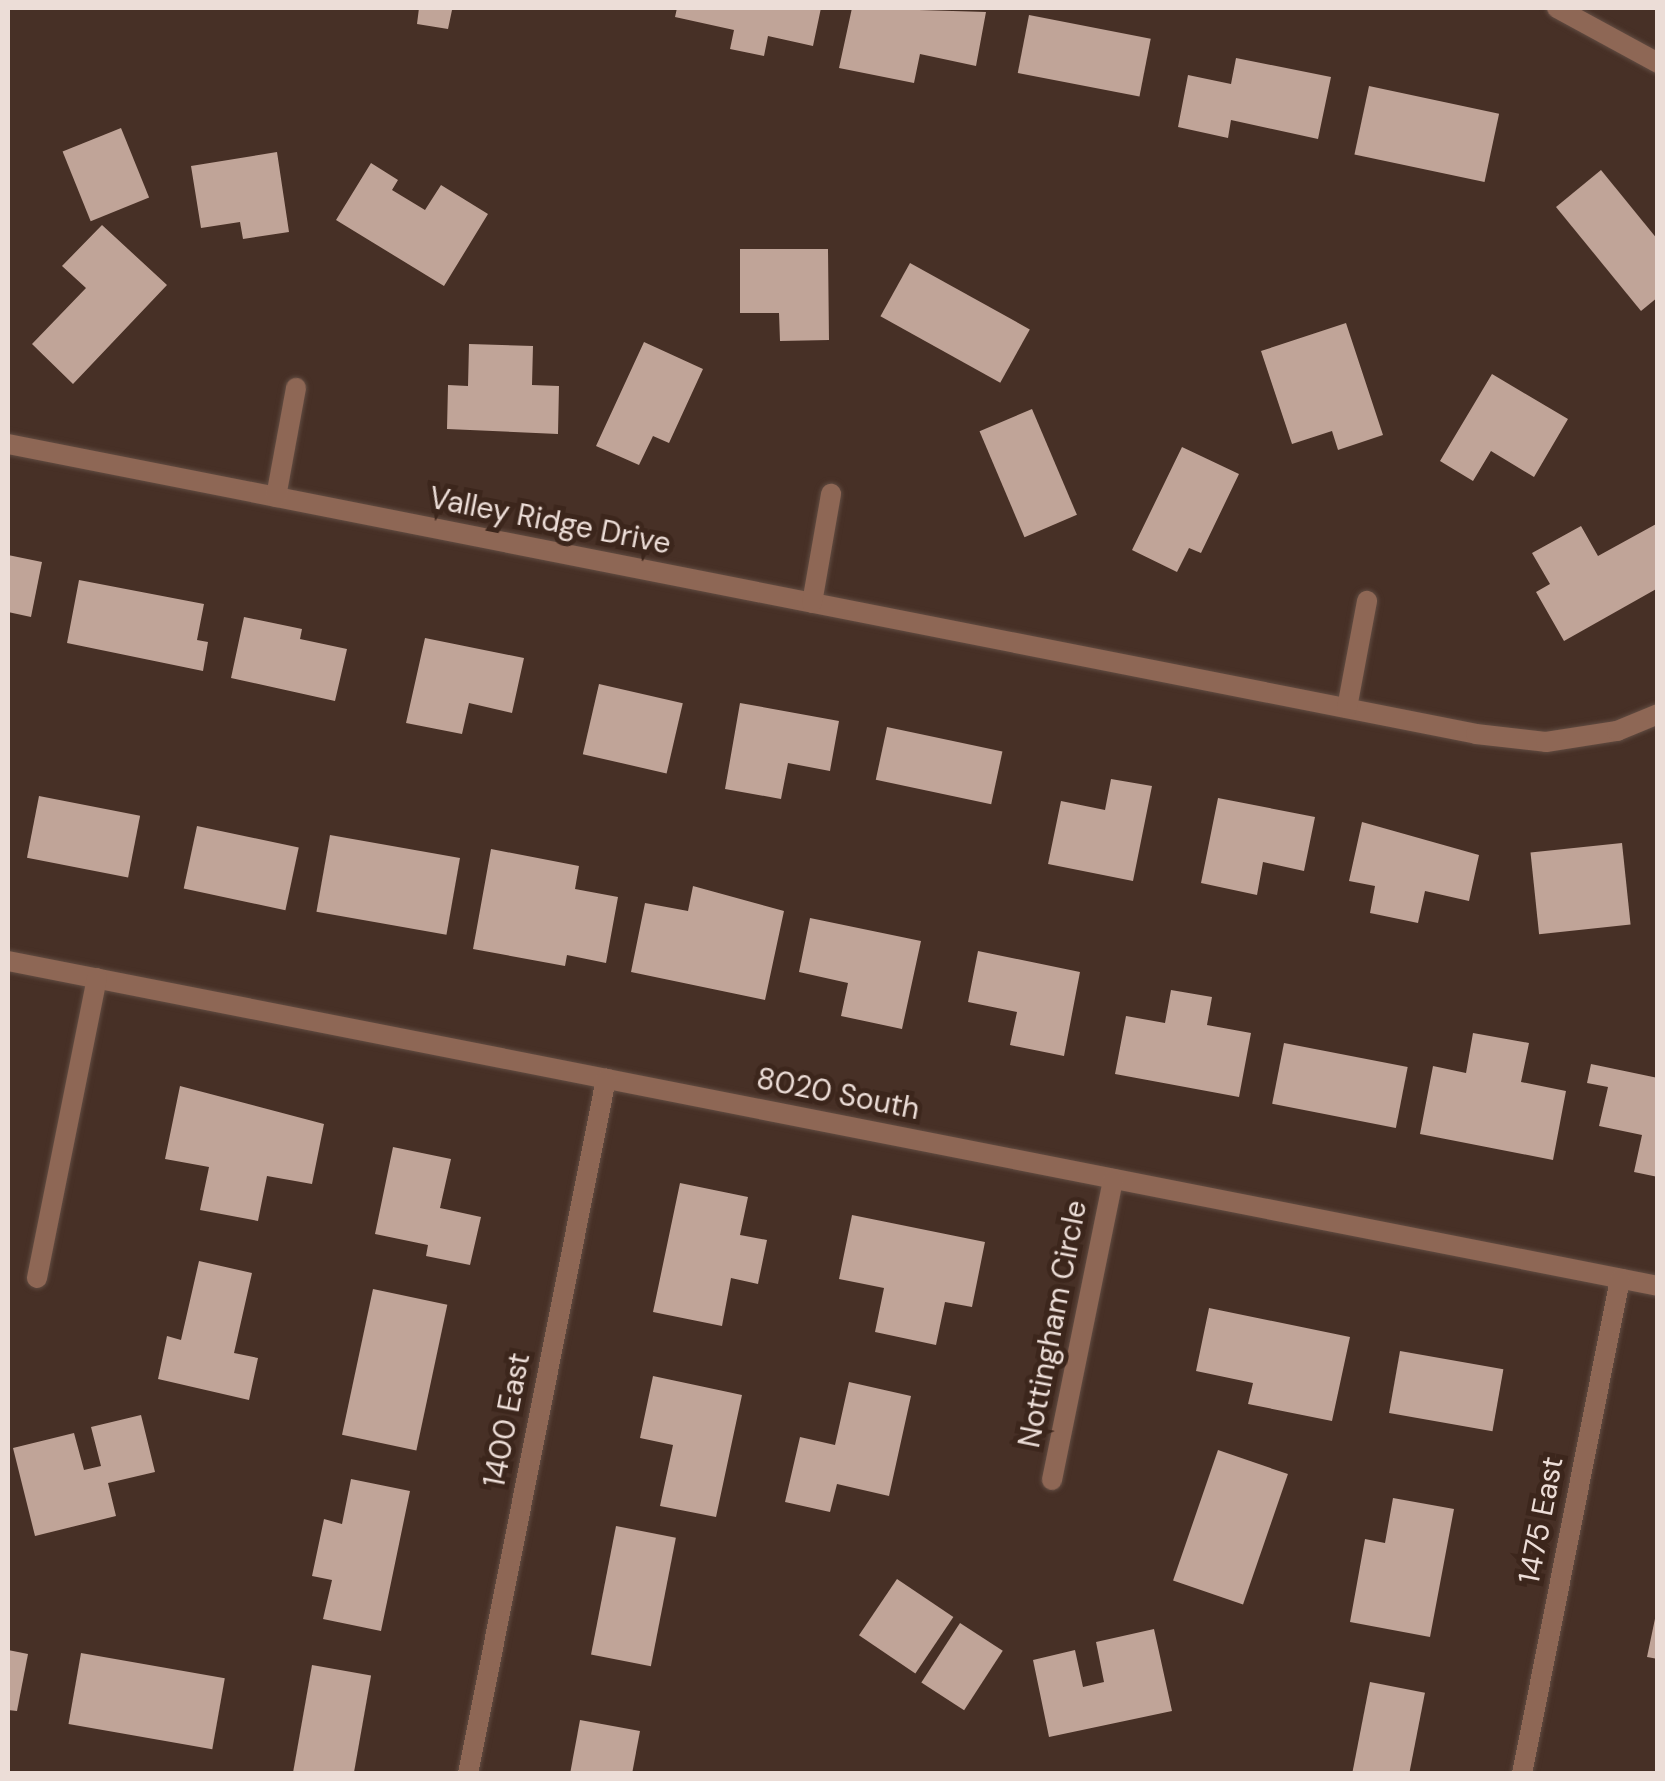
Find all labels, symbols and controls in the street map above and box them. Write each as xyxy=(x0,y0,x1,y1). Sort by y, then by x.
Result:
street label: Valley Ridge Drive xyxy=(426,480,674,562)
street label: 8020 South xyxy=(753,1061,923,1127)
street label: Nottingham Circle xyxy=(1011,1197,1095,1451)
street label: 1400 East xyxy=(476,1350,538,1490)
street label: 1475 East xyxy=(1511,1454,1571,1586)

